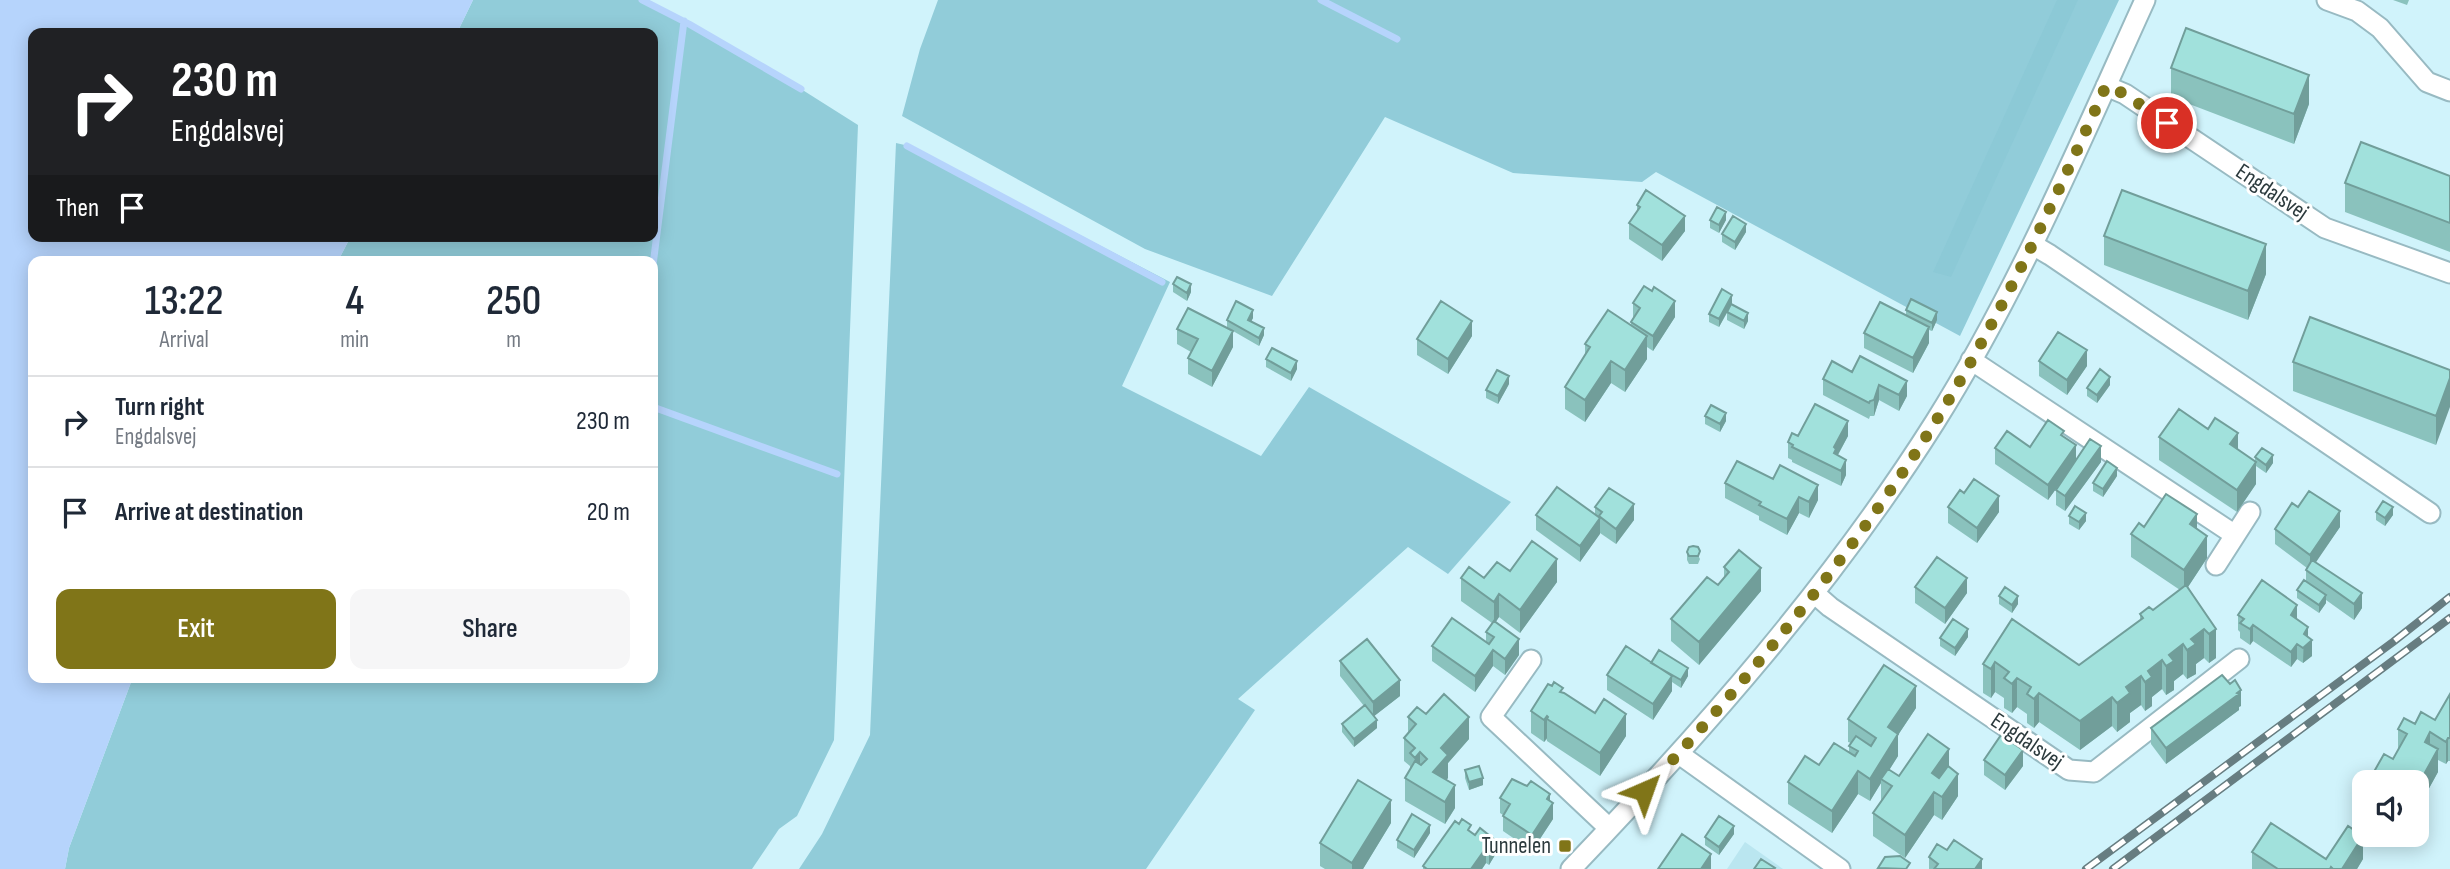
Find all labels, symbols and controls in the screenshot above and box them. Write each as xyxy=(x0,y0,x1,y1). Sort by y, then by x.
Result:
text: 230 m xyxy=(171,52,278,111)
icon: right xyxy=(56,56,147,147)
pin xyxy=(2137,93,2197,153)
icon: arrive xyxy=(2148,104,2186,142)
text: Engdalsvej xyxy=(171,112,284,151)
street label: Engdalsvej xyxy=(2230,158,2314,226)
icon: arrive xyxy=(113,189,151,227)
text: Then xyxy=(56,193,99,224)
text: 13:22 xyxy=(145,276,224,327)
text: 4 xyxy=(345,276,364,327)
text: 250 xyxy=(486,276,541,327)
text: Arrival xyxy=(159,326,209,354)
text: min xyxy=(340,326,369,354)
text: m xyxy=(506,326,521,354)
text: Turn right xyxy=(115,392,204,423)
icon: right xyxy=(56,403,94,441)
text: 230 m xyxy=(576,406,630,437)
text: Engdalsvej xyxy=(115,423,196,451)
icon: arrive xyxy=(56,494,94,532)
text: Arrive at destination xyxy=(115,497,303,528)
text: 20 m xyxy=(587,497,630,528)
button: Exit xyxy=(56,589,336,669)
button: Share xyxy=(350,589,630,669)
street label: Engdalsvej xyxy=(1985,707,2069,775)
position arrow xyxy=(1607,754,1681,828)
map controls xyxy=(2352,770,2429,847)
button: sound xyxy=(2352,770,2429,847)
place label: Tunnelen xyxy=(1481,832,1551,860)
marker: Tunnelen xyxy=(1557,838,1573,854)

